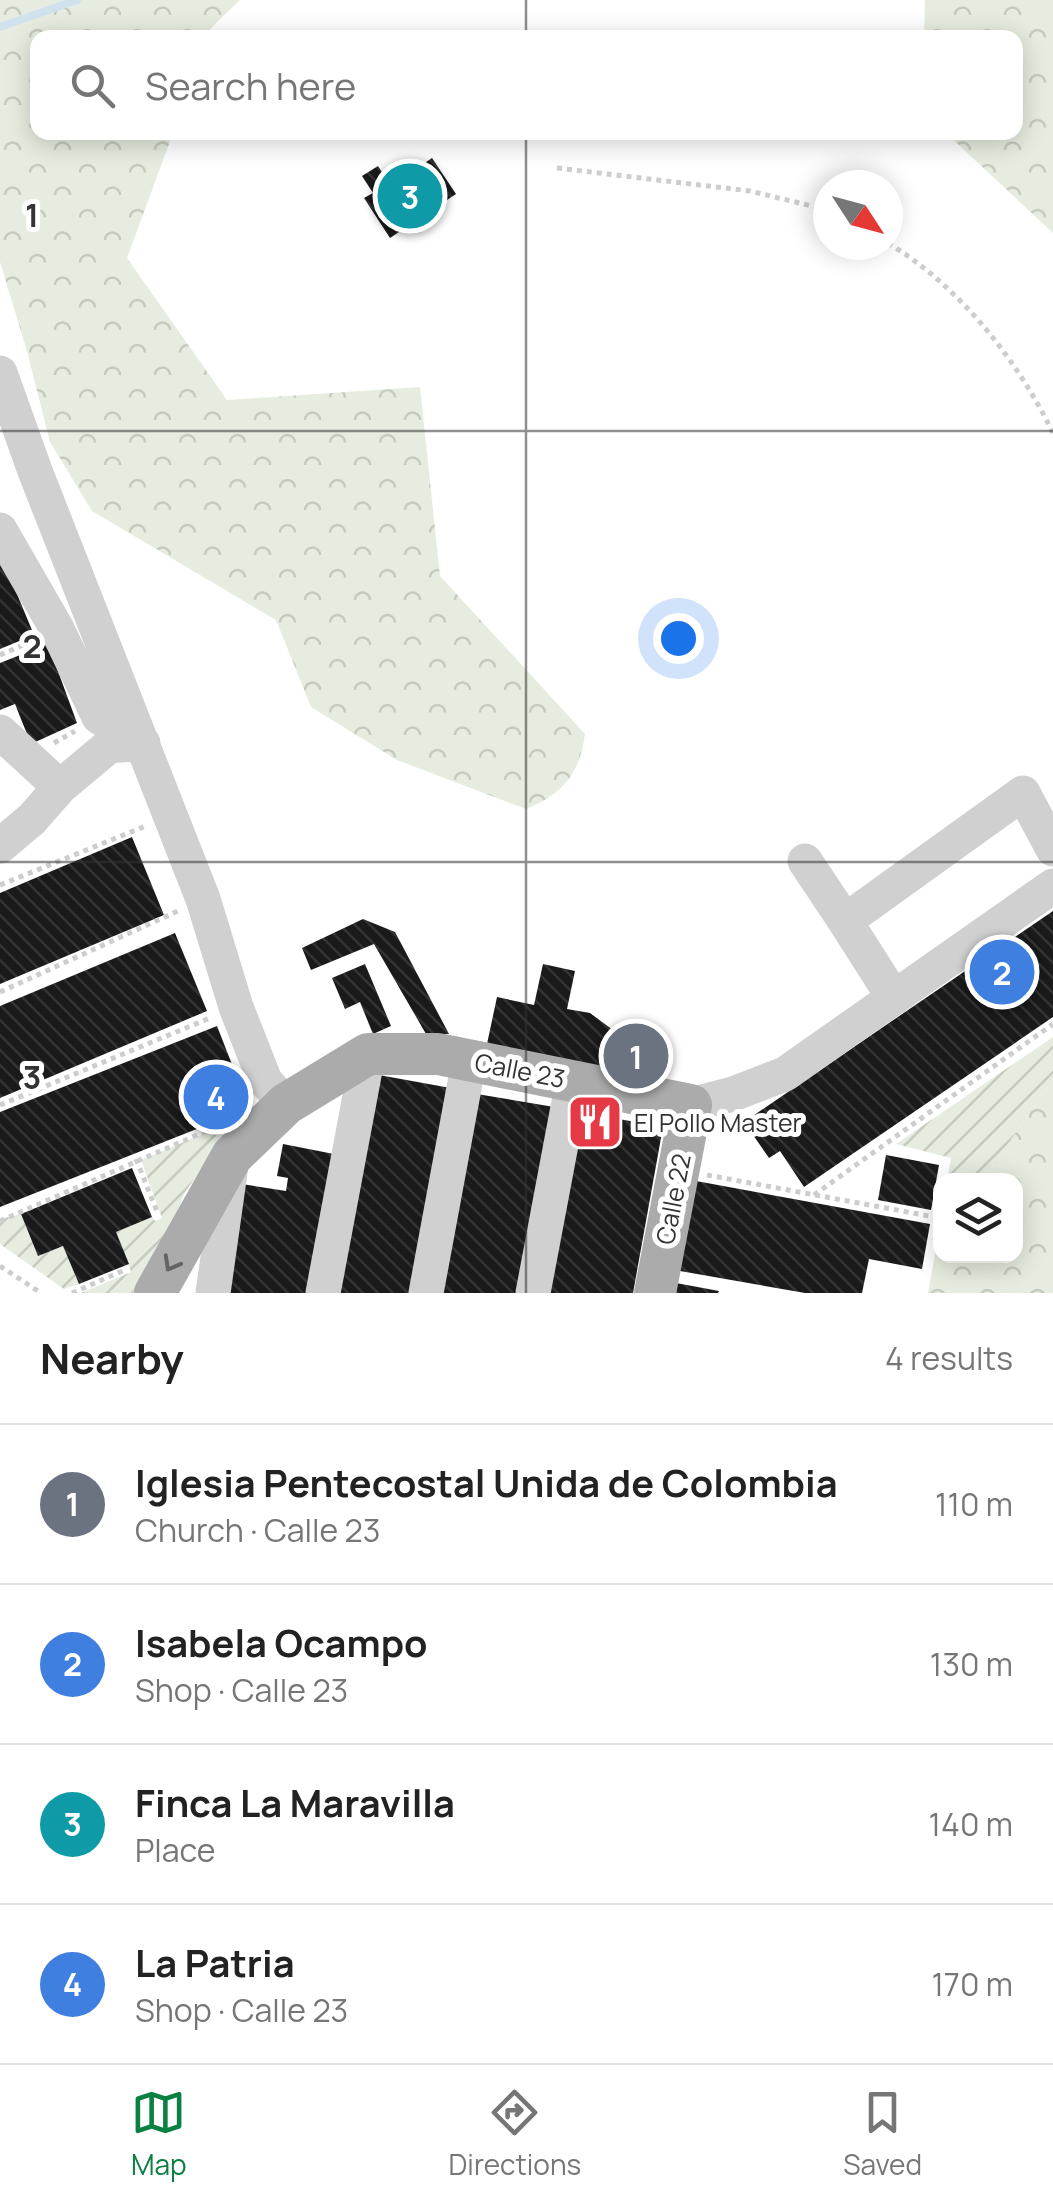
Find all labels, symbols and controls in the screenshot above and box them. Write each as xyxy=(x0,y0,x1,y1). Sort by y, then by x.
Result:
search box xyxy=(30,30,1023,140)
icon: search xyxy=(65,58,120,113)
text: Search here xyxy=(145,59,356,111)
pin: 3 xyxy=(378,158,442,234)
north arrow xyxy=(813,170,903,260)
text: 1 xyxy=(25,193,39,237)
your location xyxy=(653,613,704,664)
text: 2 xyxy=(22,624,42,668)
pin: 2 xyxy=(970,934,1034,1010)
pin: 1 xyxy=(604,1018,668,1094)
street label: Calle 23 xyxy=(472,1044,568,1096)
text: 3 xyxy=(23,1055,41,1099)
pin: 4 xyxy=(184,1060,248,1134)
restaurant icon: El Pollo Master xyxy=(565,1092,625,1152)
place label: El Pollo Master xyxy=(634,1105,802,1140)
street label: Calle 22 xyxy=(647,1151,699,1247)
map controls xyxy=(933,1173,1023,1263)
button: layers xyxy=(933,1173,1023,1263)
one-way arrow xyxy=(164,1253,184,1271)
text: Nearby xyxy=(40,1329,184,1387)
text: 4 results xyxy=(885,1336,1013,1380)
text: Iglesia Pentecostal Unida de Colombia xyxy=(135,1456,838,1508)
text: 1 xyxy=(65,1482,80,1526)
text: 110 m xyxy=(935,1482,1013,1526)
text: Church · Calle 23 xyxy=(135,1508,381,1552)
text: Isabela Ocampo xyxy=(135,1616,428,1668)
text: 2 xyxy=(63,1642,82,1686)
text: 130 m xyxy=(930,1642,1013,1686)
text: Shop · Calle 23 xyxy=(135,1668,348,1712)
text: Finca La Maravilla xyxy=(135,1776,455,1828)
text: 3 xyxy=(63,1802,82,1846)
text: 140 m xyxy=(929,1802,1013,1846)
text: Place xyxy=(135,1828,216,1872)
text: La Patria xyxy=(135,1936,295,1988)
text: 4 xyxy=(63,1962,82,2006)
text: 170 m xyxy=(931,1962,1013,2006)
text: Shop · Calle 23 xyxy=(135,1988,348,2032)
tab: Map xyxy=(131,2085,187,2183)
tab: Directions xyxy=(449,2085,581,2183)
tab: Saved xyxy=(843,2085,922,2183)

